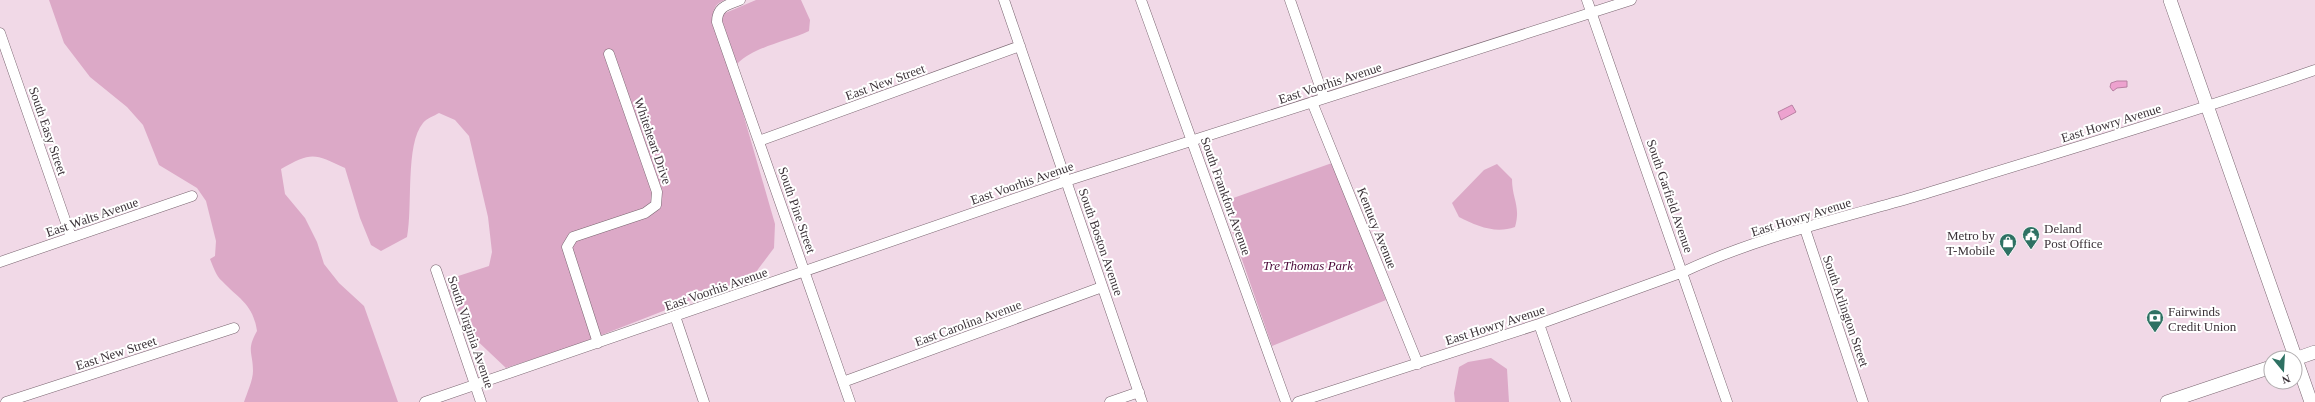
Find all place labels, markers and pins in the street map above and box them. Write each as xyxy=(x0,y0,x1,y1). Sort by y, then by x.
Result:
place label: Deland Post Office xyxy=(2044,221,2103,251)
public building icon: Deland Post Office xyxy=(2021,225,2041,250)
place label: Metro by T-Mobile xyxy=(1946,228,1995,258)
shop icon: Metro by T-Mobile xyxy=(1998,232,2018,257)
place label: Fairwinds Credit Union xyxy=(2168,304,2237,334)
bank icon: Fairwinds Credit Union xyxy=(2145,308,2165,333)

